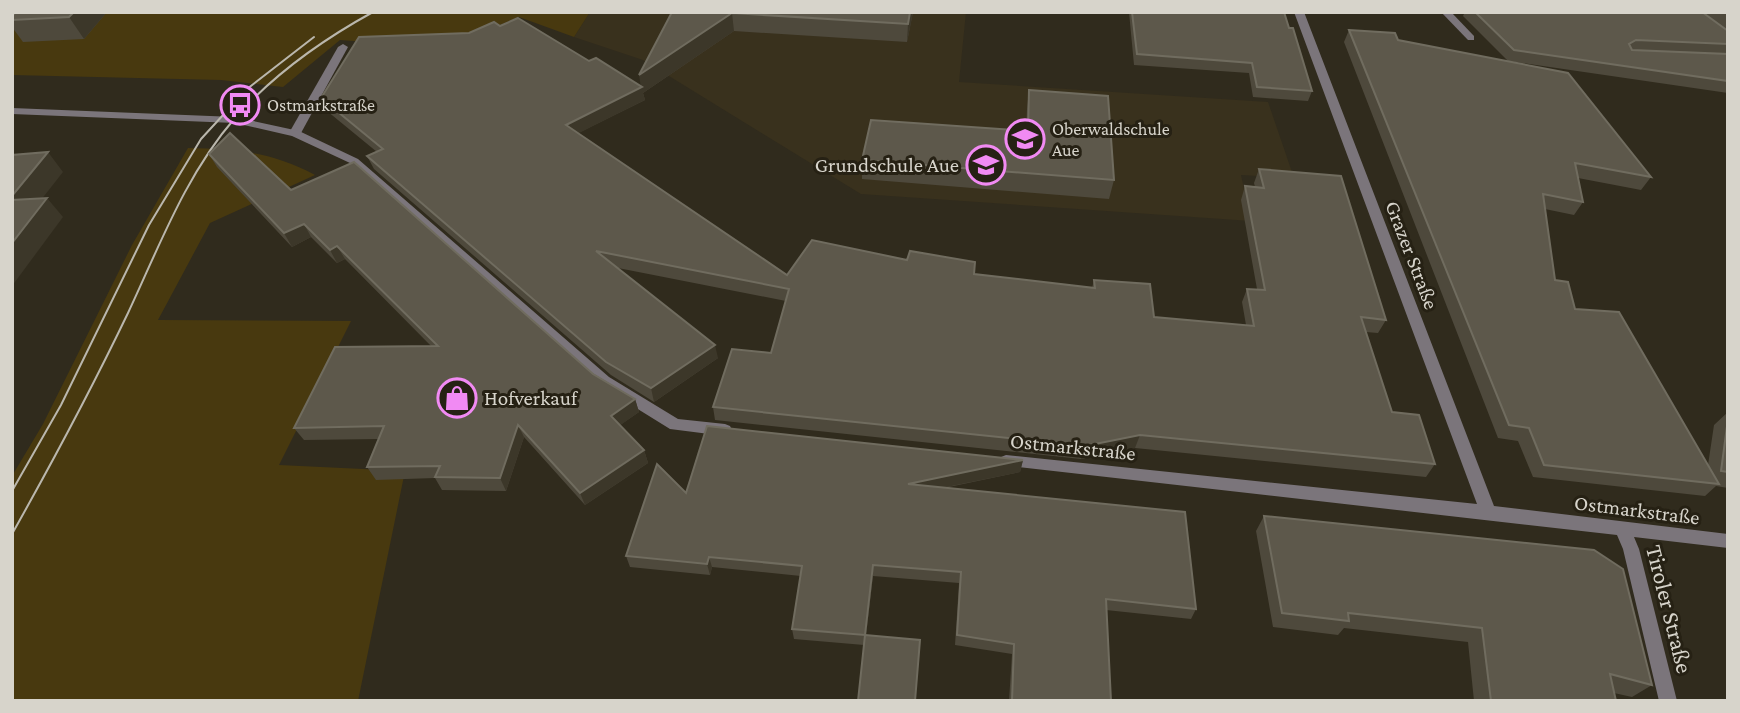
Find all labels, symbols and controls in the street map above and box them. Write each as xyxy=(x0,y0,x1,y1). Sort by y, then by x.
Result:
bus stop icon: Ostmarkstraße xyxy=(219,84,261,126)
place label: Ostmarkstraße xyxy=(267,95,375,115)
school or university icon: Oberwaldschule Aue xyxy=(1004,118,1046,160)
place label: Oberwaldschule Aue xyxy=(1052,119,1170,160)
school or university icon: Grundschule Aue xyxy=(965,144,1007,186)
place label: Grundschule Aue xyxy=(815,153,959,177)
street label: Grazer Straße xyxy=(1380,197,1444,313)
shop icon: Hofverkauf xyxy=(436,377,478,419)
place label: Hofverkauf xyxy=(484,386,579,410)
street label: Ostmarkstraße xyxy=(1009,428,1137,466)
street label: Ostmarkstraße xyxy=(1573,490,1701,530)
street label: Tiroler Straße xyxy=(1641,542,1699,676)

